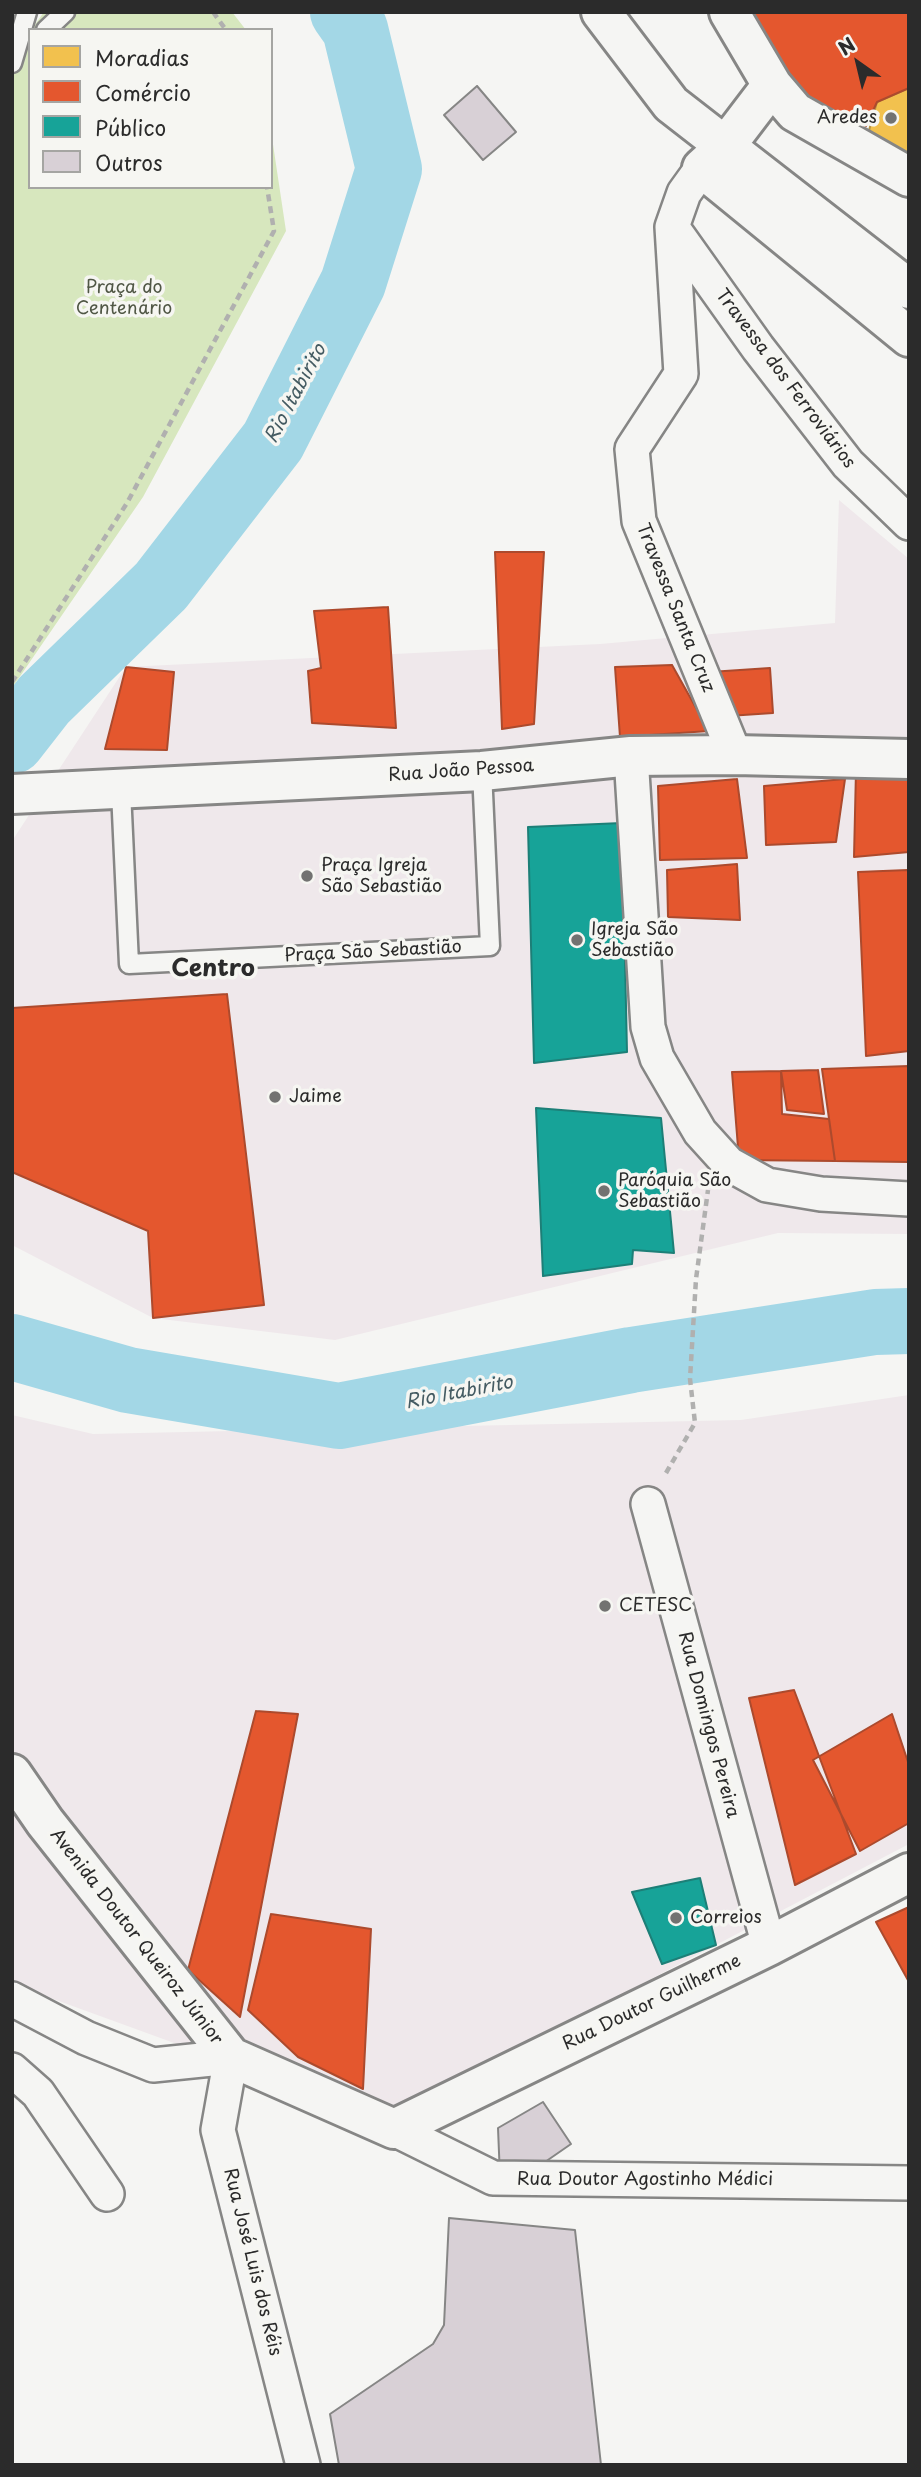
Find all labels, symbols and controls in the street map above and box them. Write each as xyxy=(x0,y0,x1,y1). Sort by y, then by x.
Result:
legend xyxy=(28,28,273,189)
north arrow xyxy=(823,28,893,98)
text: N xyxy=(832,30,860,61)
text: Moradias xyxy=(95,41,189,73)
text: Comércio xyxy=(95,76,191,108)
place label: Aredes xyxy=(817,107,877,129)
marker: Aredes xyxy=(883,110,899,126)
text: Público xyxy=(95,111,166,143)
text: Outros xyxy=(95,146,163,178)
park label: Praça do Centenário xyxy=(76,277,172,320)
street label: Travessa dos Ferroviários xyxy=(710,285,860,473)
water label: Rio Itabirito xyxy=(260,341,332,447)
street label: Travessa Santa Cruz xyxy=(631,520,719,696)
street label: Rua João Pessoa xyxy=(387,755,535,787)
place label: Praça Igreja São Sebastião xyxy=(321,855,442,898)
marker: Praça Igreja São Sebastião xyxy=(299,868,315,884)
place label: Igreja São Sebastião xyxy=(591,919,678,962)
marker: Igreja São Sebastião xyxy=(569,932,585,948)
street label: Praça São Sebastião xyxy=(284,937,462,967)
district label: Centro xyxy=(171,955,255,983)
place label: Jaime xyxy=(289,1086,342,1108)
marker: Jaime xyxy=(267,1089,283,1105)
place label: Paróquia São Sebastião xyxy=(618,1170,731,1212)
marker: Paróquia São Sebastião xyxy=(596,1183,612,1199)
water label: Rio Itabirito xyxy=(404,1371,514,1415)
place label: CETESC xyxy=(619,1595,692,1617)
marker: CETESC xyxy=(597,1598,613,1614)
street label: Rua Domingos Pereira xyxy=(673,1630,743,1820)
street label: Avenida Doutor Queiroz Júnior xyxy=(45,1825,227,2049)
place label: Correios xyxy=(690,1907,762,1929)
marker: Correios xyxy=(668,1910,684,1926)
street label: Rua Doutor Guilherme xyxy=(559,1950,745,2056)
street label: Rua José Luis dos Réis xyxy=(218,2166,286,2358)
street label: Rua Doutor Agostinho Médici xyxy=(517,2169,773,2191)

